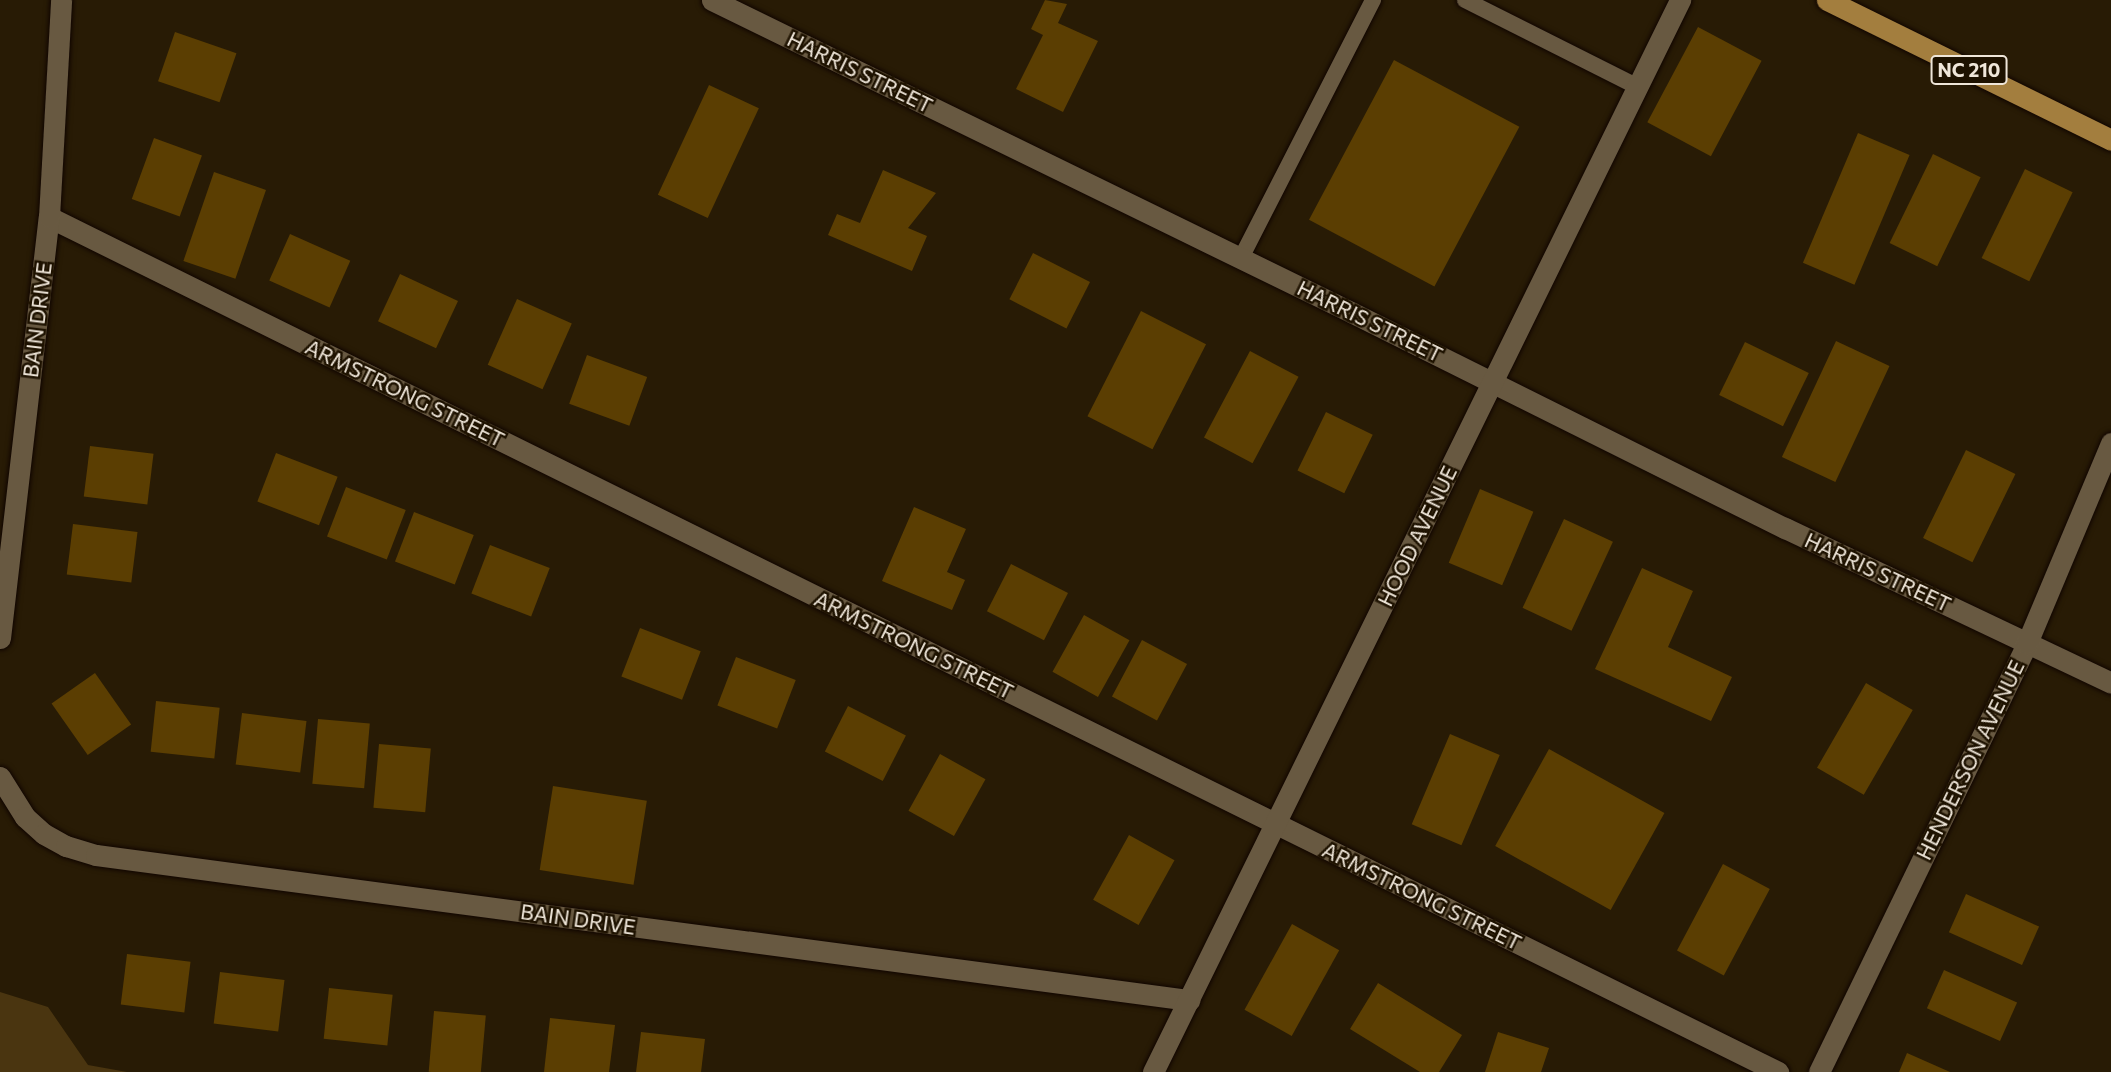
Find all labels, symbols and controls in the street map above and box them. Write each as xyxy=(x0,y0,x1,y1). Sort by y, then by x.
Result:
street label: HARRIS STREET xyxy=(783,26,937,118)
road number: NC 210 xyxy=(1930,54,2008,86)
street label: BAIN DRIVE xyxy=(17,261,57,379)
street label: HARRIS STREET xyxy=(1293,275,1447,367)
street label: ARMSTRONG STREET xyxy=(301,334,509,452)
street label: HOOD AVENUE xyxy=(1372,462,1462,610)
street label: HARRIS STREET xyxy=(1801,527,1955,617)
street label: ARMSTRONG STREET xyxy=(810,586,1018,704)
street label: HENDERSON AVENUE xyxy=(1911,656,2029,864)
street label: ARMSTRONG STREET xyxy=(1318,837,1526,955)
street label: BAIN DRIVE xyxy=(519,898,637,940)

